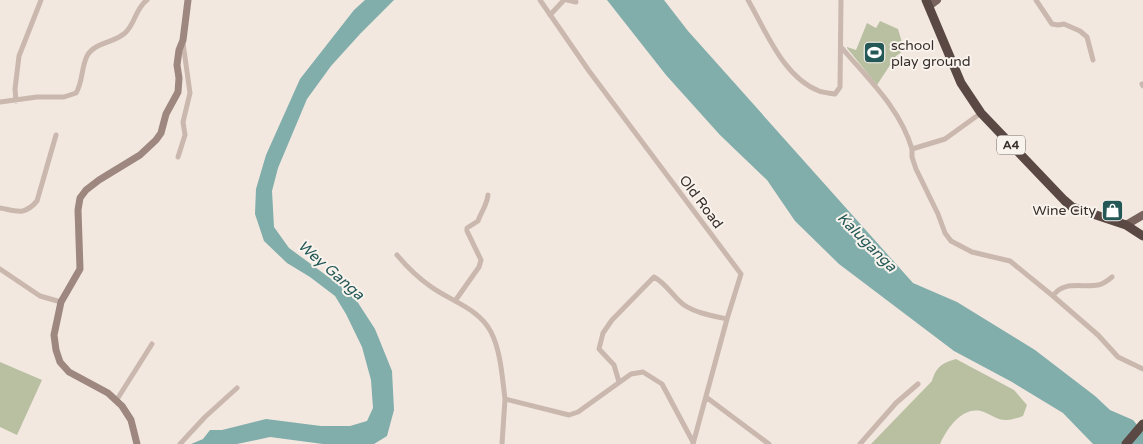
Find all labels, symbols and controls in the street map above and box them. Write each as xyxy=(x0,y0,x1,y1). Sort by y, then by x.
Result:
place label: school play ground xyxy=(891,37,971,70)
sports icon: school play ground xyxy=(863,41,887,65)
road number: A4 xyxy=(997,136,1025,154)
street label: Old Road xyxy=(675,172,727,232)
shop icon: Wine City xyxy=(1100,198,1124,222)
place label: Wine City xyxy=(1032,202,1096,219)
water label: Kaluganga xyxy=(834,209,901,276)
water label: Wey Ganga xyxy=(294,236,368,304)

